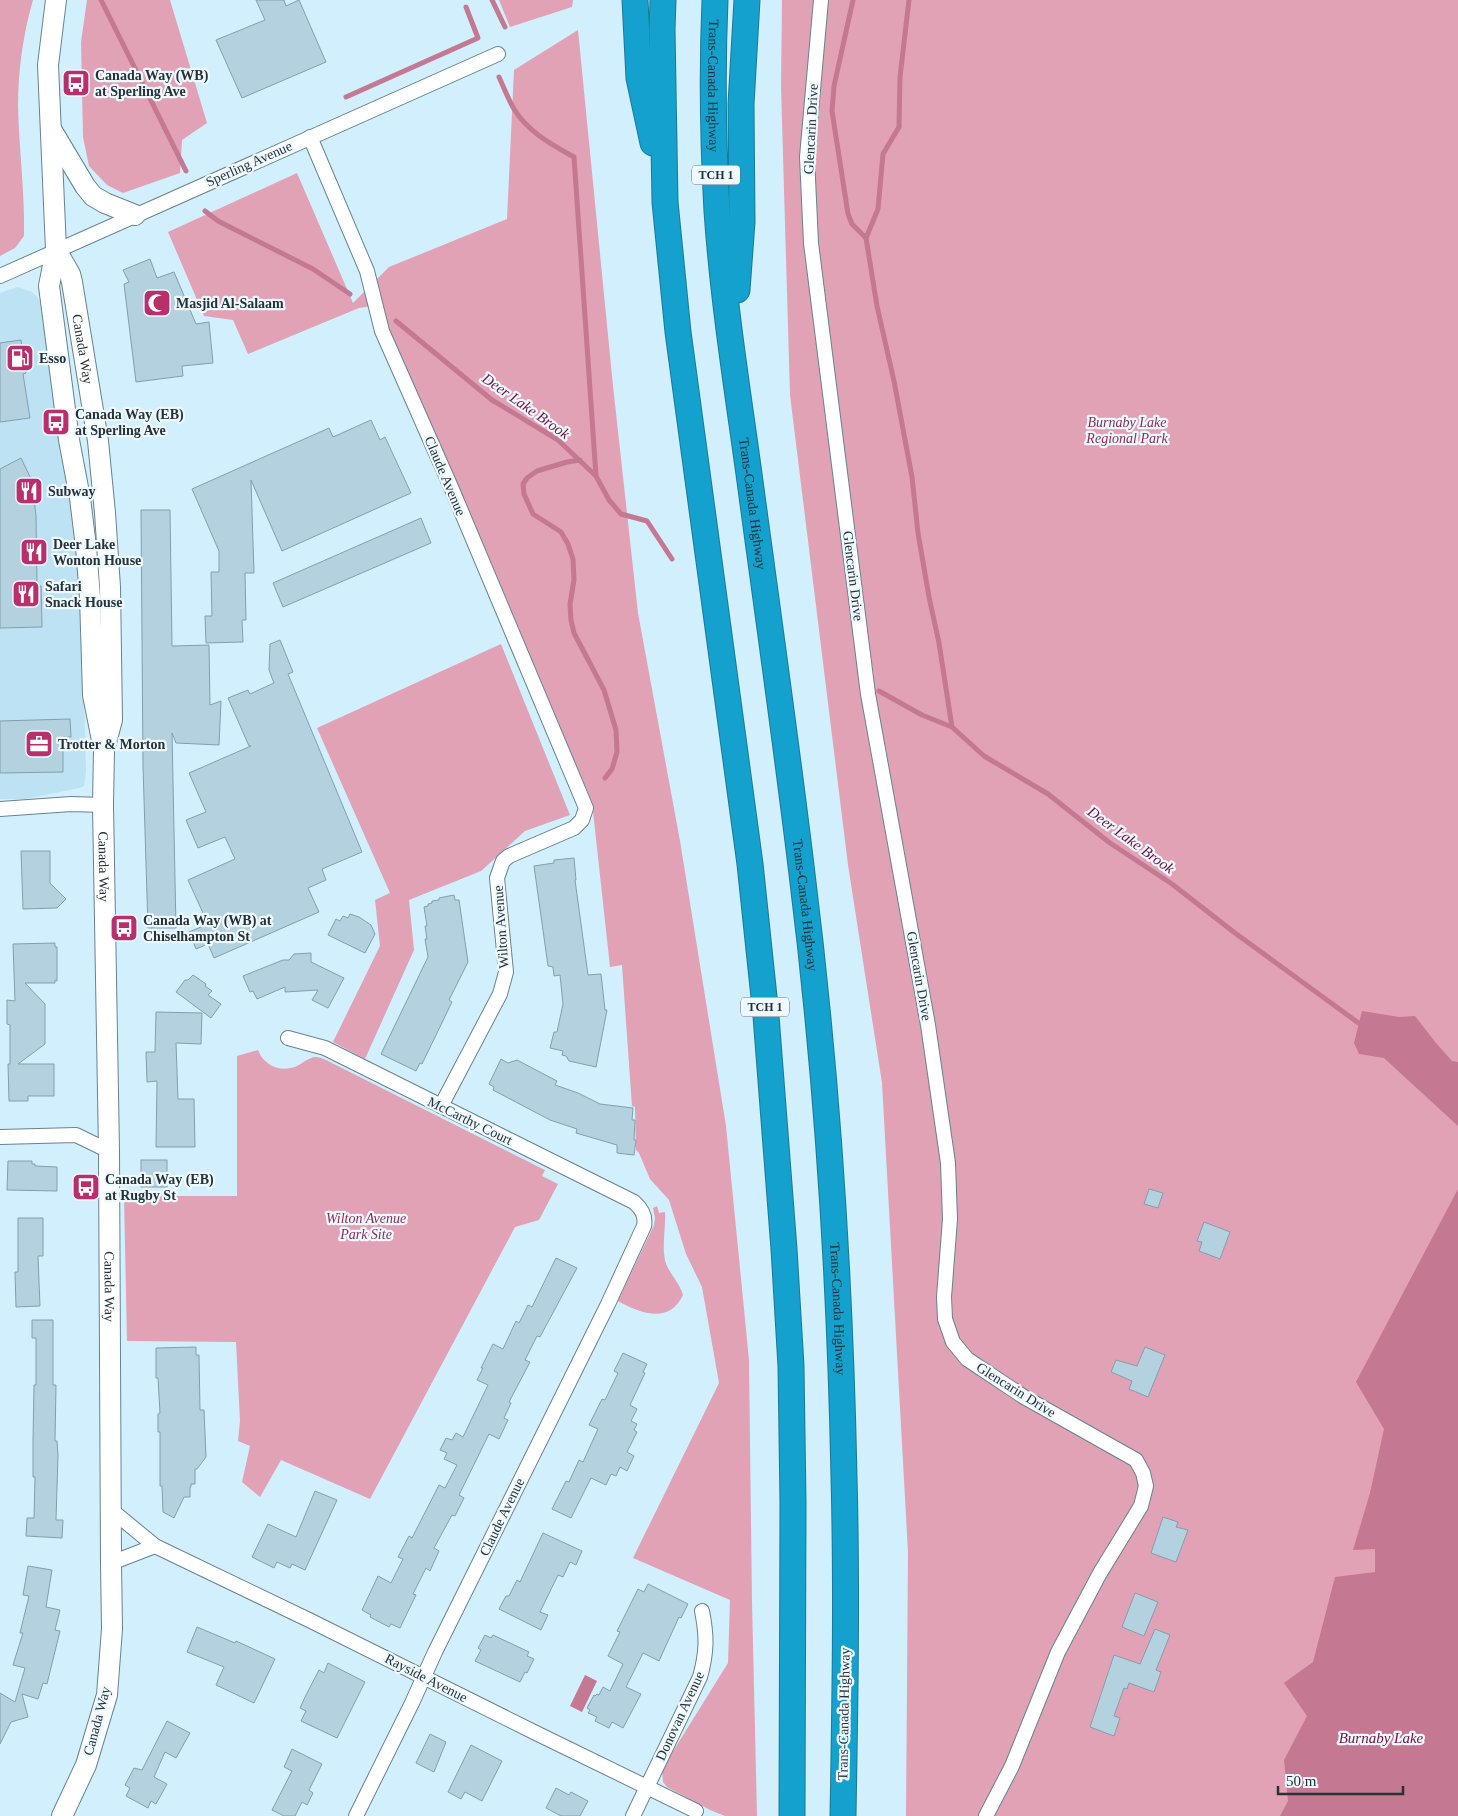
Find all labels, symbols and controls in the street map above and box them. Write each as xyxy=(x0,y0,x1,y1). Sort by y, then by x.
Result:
street label: Trans-Canada Highway xyxy=(706,19,722,153)
bus stop icon: Canada Way (WB) at Sperling Ave xyxy=(61,68,91,98)
place label: Canada Way (WB) at Sperling Ave xyxy=(95,68,209,99)
street label: Glencarin Drive xyxy=(801,83,821,175)
street label: Sperling Avenue xyxy=(204,138,294,190)
road number: TCH 1 xyxy=(692,166,740,184)
mosque icon: Masjid Al-Salaam xyxy=(142,288,172,318)
place label: Masjid Al-Salaam xyxy=(176,296,284,311)
street label: Canada Way xyxy=(70,313,96,385)
fuel station icon: Esso xyxy=(5,343,35,373)
place label: Esso xyxy=(39,351,66,366)
water label: Deer Lake Brook xyxy=(479,369,573,442)
bus stop icon: Canada Way (EB) at Sperling Ave xyxy=(41,407,71,437)
place label: Canada Way (EB) at Sperling Ave xyxy=(75,407,184,438)
park label: Burnaby Lake Regional Park xyxy=(1085,415,1168,446)
street label: Claude Avenue xyxy=(422,434,468,518)
street label: Trans-Canada Highway xyxy=(737,437,769,571)
restaurant icon: Subway xyxy=(14,476,44,506)
place label: Subway xyxy=(48,484,95,499)
street label: Glencarin Drive xyxy=(840,530,866,622)
restaurant icon: Deer Lake Wonton House xyxy=(19,537,49,567)
place label: Deer Lake Wonton House xyxy=(53,537,141,568)
restaurant icon: Safari Snack House xyxy=(11,579,41,609)
place label: Safari Snack House xyxy=(45,579,122,610)
office icon: Trotter & Morton xyxy=(24,729,54,759)
place label: Trotter & Morton xyxy=(58,737,166,752)
water label: Deer Lake Brook xyxy=(1084,803,1178,877)
street label: Canada Way xyxy=(96,831,112,902)
street label: Trans-Canada Highway xyxy=(790,838,821,972)
street label: Wilton Avenue xyxy=(491,885,511,969)
bus stop icon: Canada Way (WB) at Chiselhampton St xyxy=(109,913,139,943)
place label: Canada Way (WB) at Chiselhampton St xyxy=(143,913,272,944)
street label: Glencarin Drive xyxy=(904,930,934,1022)
road number: TCH 1 xyxy=(741,998,789,1016)
street label: McCarthy Court xyxy=(425,1094,515,1148)
bus stop icon: Canada Way (EB) at Rugby St xyxy=(71,1172,101,1202)
place label: Canada Way (EB) at Rugby St xyxy=(105,1172,214,1203)
park label: Wilton Avenue Park Site xyxy=(326,1211,406,1242)
street label: Trans-Canada Highway xyxy=(828,1242,849,1375)
street label: Canada Way xyxy=(102,1251,117,1322)
street label: Glencarin Drive xyxy=(974,1360,1058,1420)
street label: Claude Avenue xyxy=(477,1476,527,1558)
street label: Trans-Canada Highway xyxy=(835,1647,853,1781)
street label: Rayside Avenue xyxy=(382,1651,470,1705)
street label: Donovan Avenue xyxy=(653,1669,707,1763)
street label: Canada Way xyxy=(81,1685,113,1757)
water label: Burnaby Lake xyxy=(1339,1730,1424,1746)
scale bar xyxy=(1278,1764,1403,1796)
text: 50 m xyxy=(1286,1773,1317,1789)

